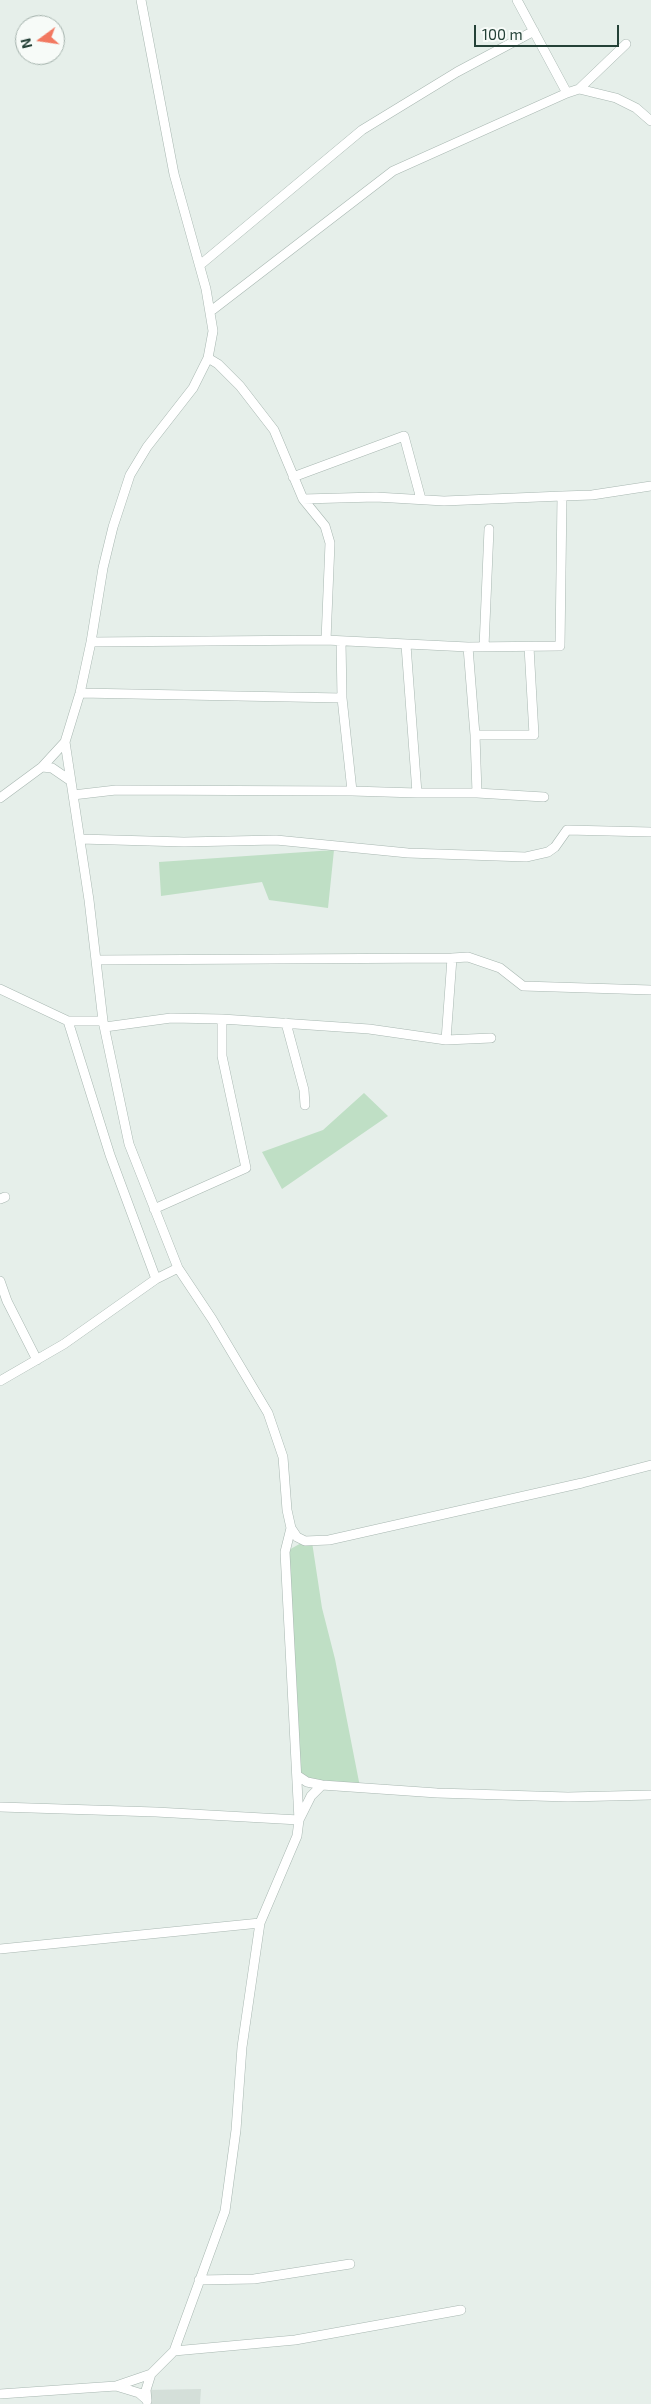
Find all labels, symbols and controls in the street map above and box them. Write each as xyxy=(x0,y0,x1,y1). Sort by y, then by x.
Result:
north arrow xyxy=(15,15,65,65)
scale bar xyxy=(476,15,621,47)
text: 100 m xyxy=(482,25,523,43)
text: N xyxy=(16,37,35,50)

